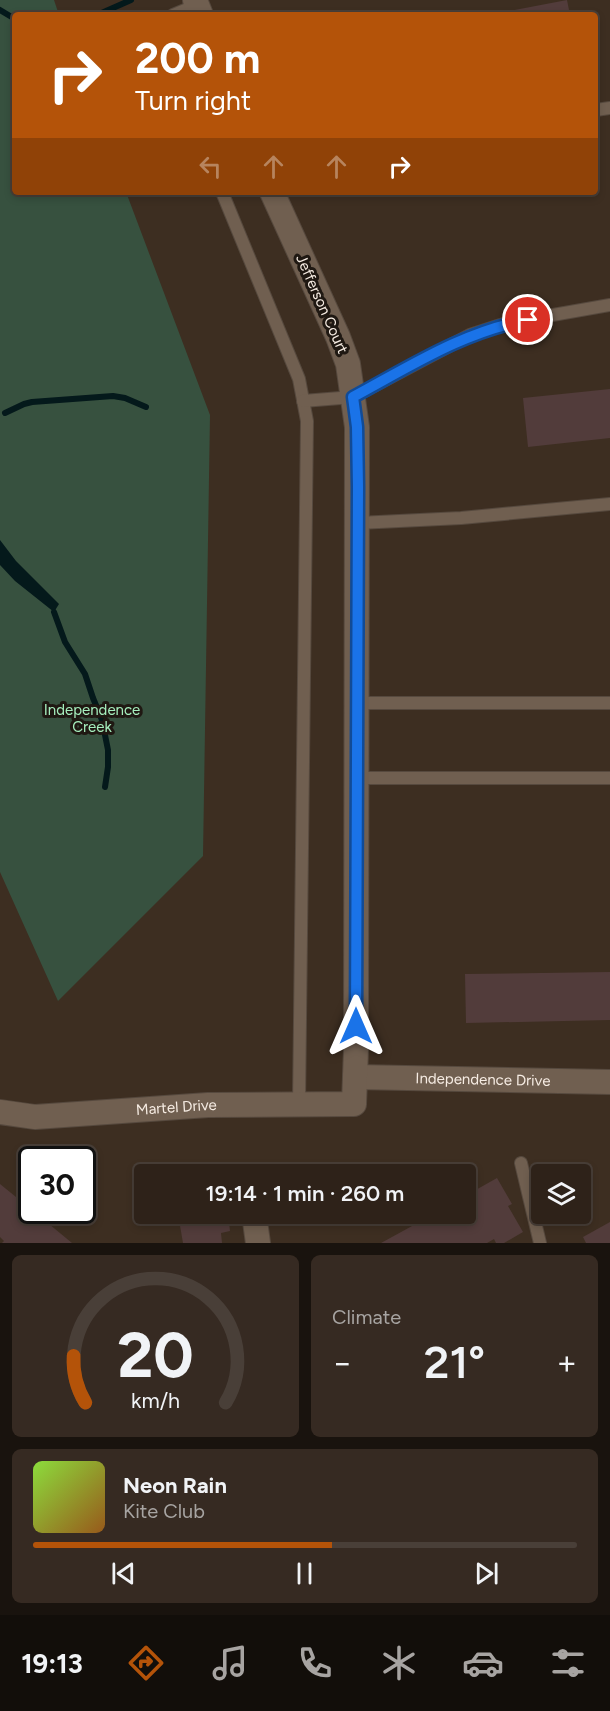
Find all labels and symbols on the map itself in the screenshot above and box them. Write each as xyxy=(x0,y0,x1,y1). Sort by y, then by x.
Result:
street label: Jefferson Court xyxy=(292,252,352,357)
pin xyxy=(502,294,553,345)
park label: Independence Creek xyxy=(44,701,140,736)
position arrow xyxy=(324,994,388,1058)
street label: Independence Drive xyxy=(415,1069,551,1090)
street label: Martel Drive xyxy=(135,1096,217,1119)
speed limit sign: 30 xyxy=(18,1146,96,1224)

